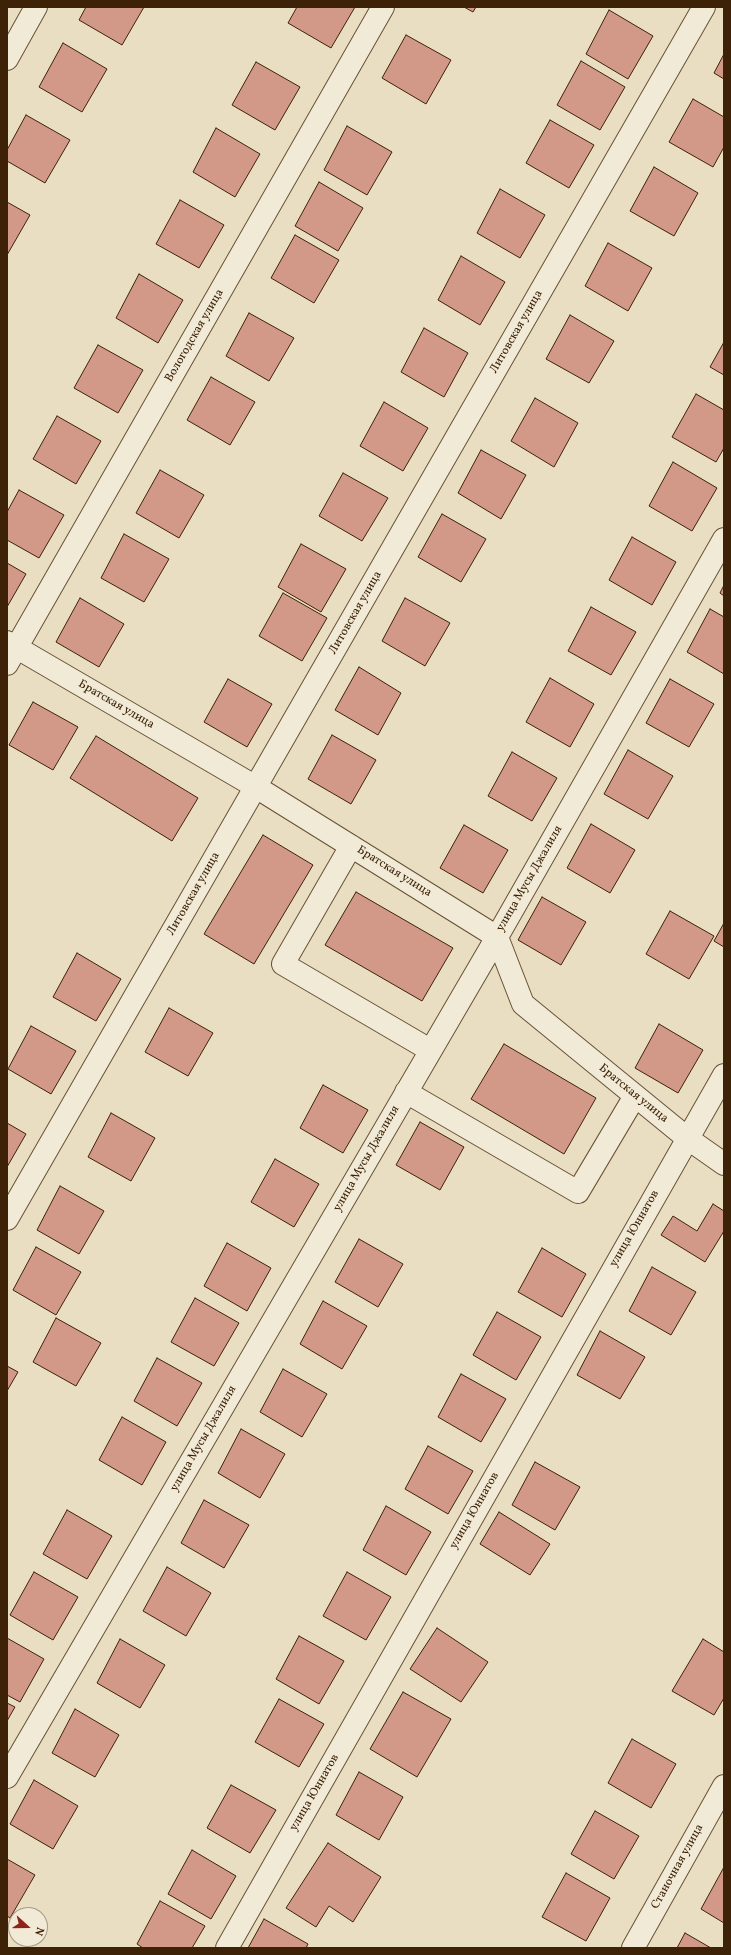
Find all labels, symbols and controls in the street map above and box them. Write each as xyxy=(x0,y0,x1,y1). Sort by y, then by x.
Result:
street label: Вологодская улица xyxy=(163,287,227,385)
street label: Литовская улица xyxy=(487,288,547,376)
street label: Литовская улица xyxy=(326,569,386,657)
street label: Братская улица xyxy=(75,677,157,733)
street label: улица Мусы Джалиля xyxy=(494,823,566,935)
street label: Братская улица xyxy=(354,843,434,901)
street label: Литовская улица xyxy=(164,850,224,938)
street label: Братская улица xyxy=(595,1061,671,1127)
street label: улица Мусы Джалиля xyxy=(331,1103,403,1215)
street label: улица Юннатов xyxy=(607,1188,663,1270)
street label: улица Мусы Джалиля xyxy=(168,1383,240,1495)
street label: улица Юннатов xyxy=(447,1470,503,1552)
street label: улица Юннатов xyxy=(287,1752,343,1834)
street label: Станочная улица xyxy=(649,1822,707,1912)
north arrow xyxy=(8,1907,48,1947)
text: N xyxy=(30,1925,47,1938)

